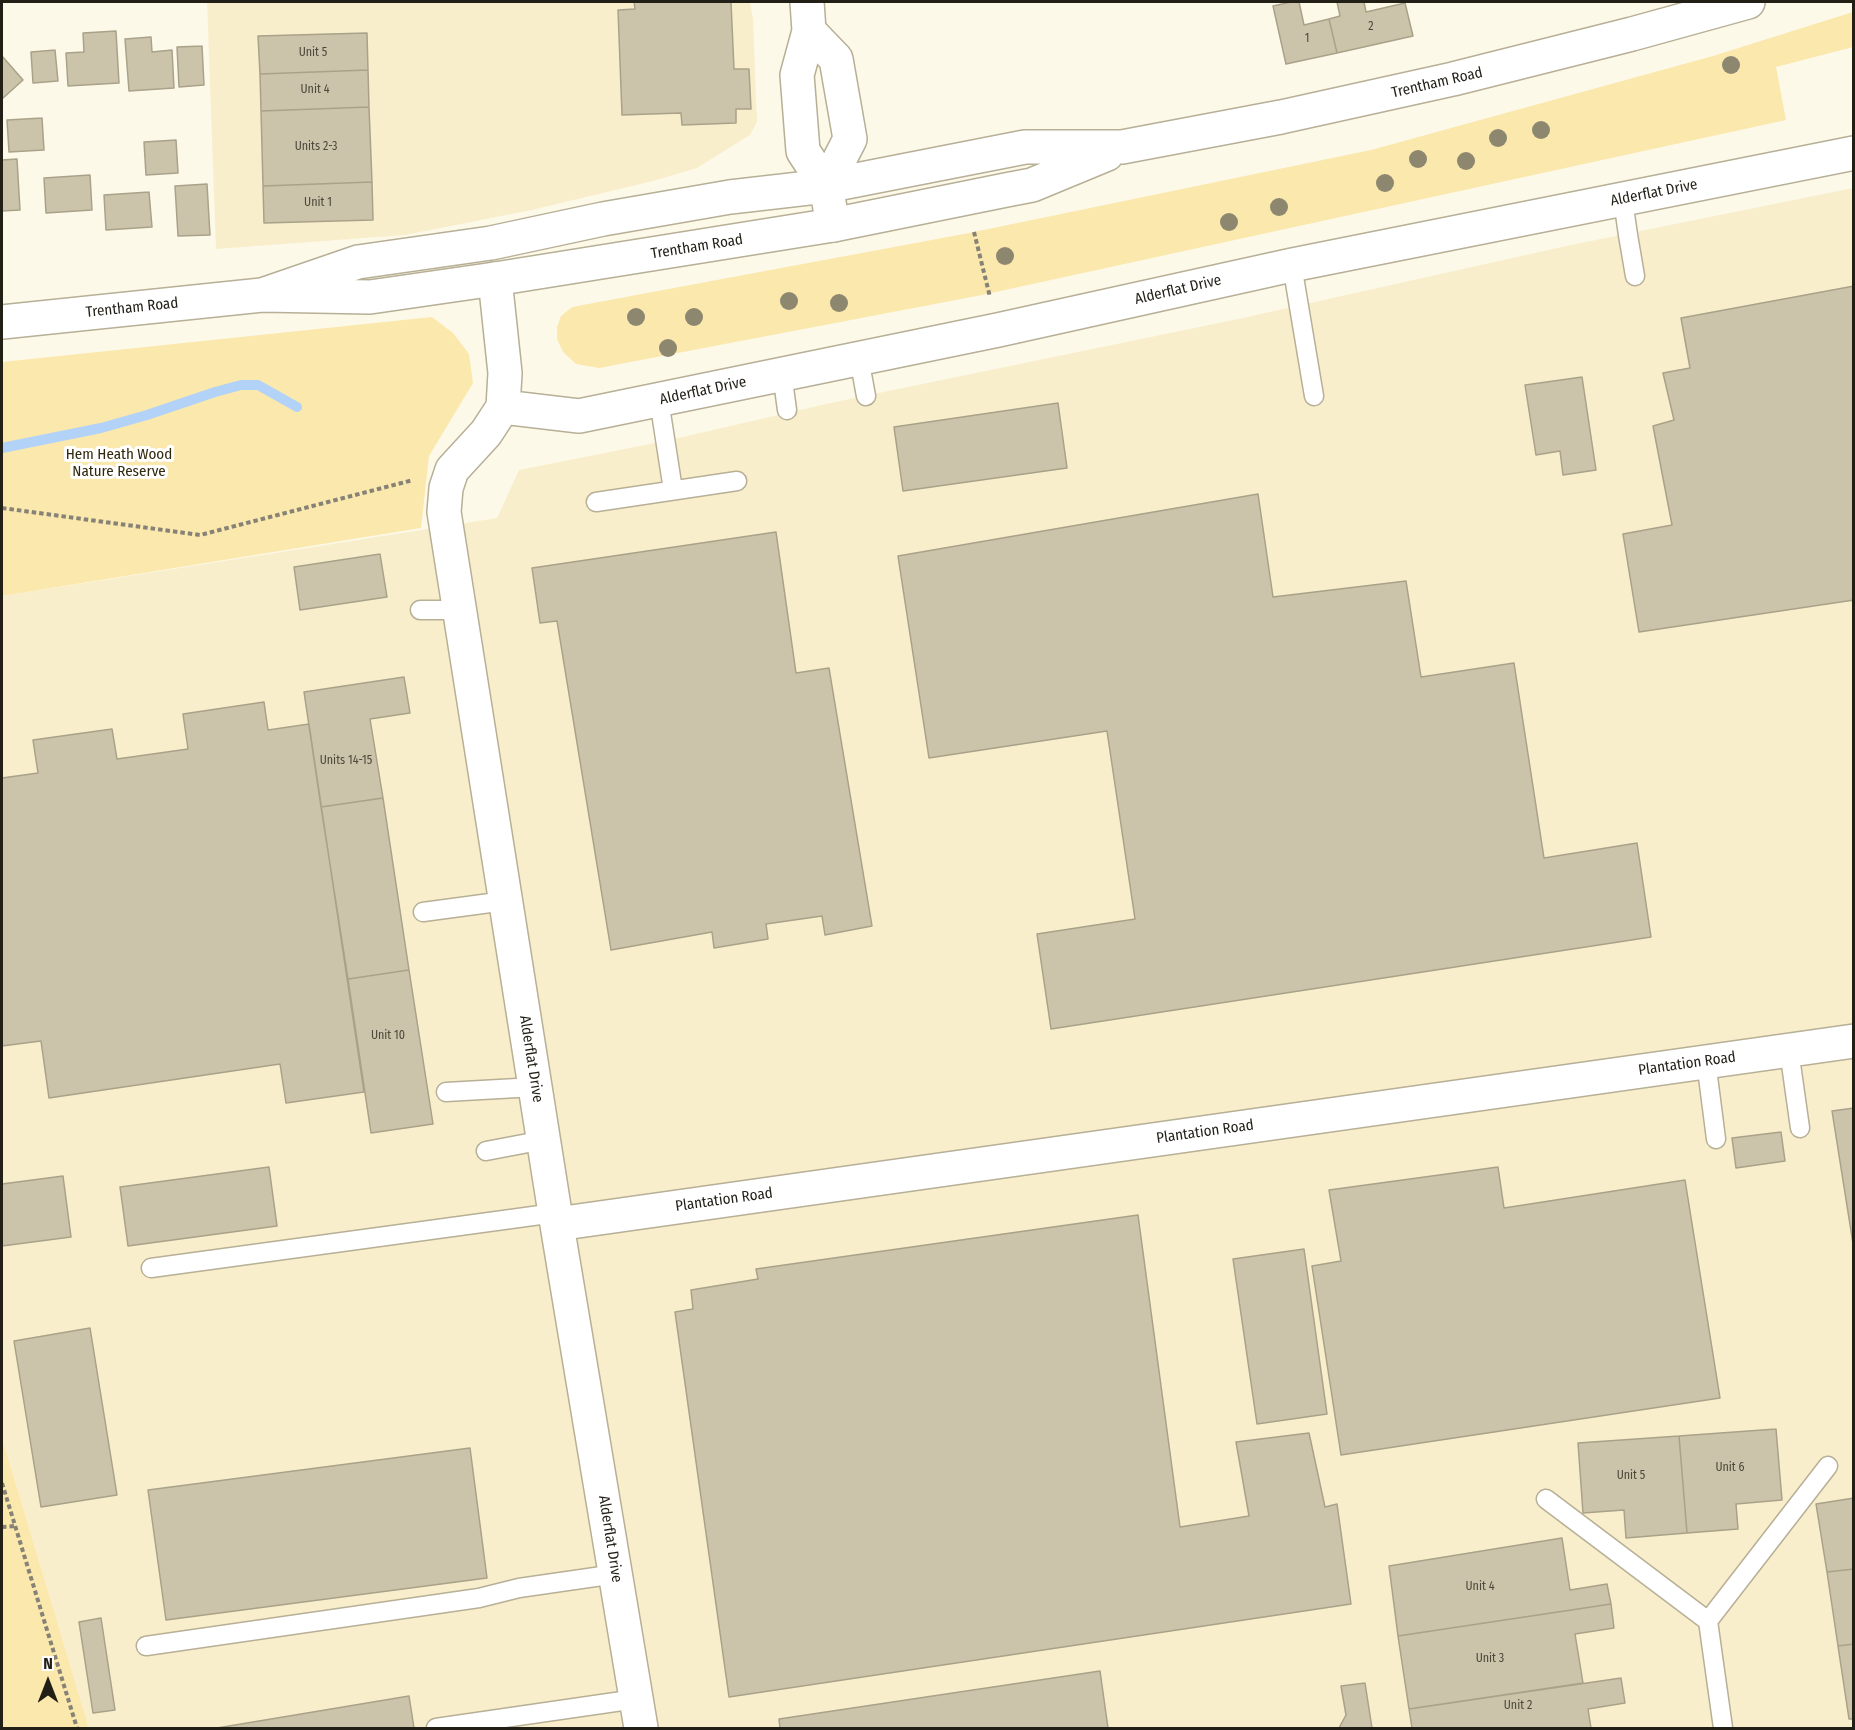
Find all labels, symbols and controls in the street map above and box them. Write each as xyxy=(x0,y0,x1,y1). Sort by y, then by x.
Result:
house number: 2 xyxy=(1368,20,1374,34)
house number: 1 xyxy=(1305,32,1309,46)
house number: Unit 5 xyxy=(299,46,327,60)
street label: Trentham Road xyxy=(1390,64,1484,102)
house number: Unit 4 xyxy=(301,83,329,97)
house number: Units 2-3 xyxy=(295,140,337,154)
street label: Alderflat Drive xyxy=(1609,176,1699,210)
house number: Unit 1 xyxy=(304,196,332,210)
street label: Trentham Road xyxy=(650,231,744,263)
street label: Alderflat Drive xyxy=(1133,271,1223,309)
street label: Trentham Road xyxy=(85,294,179,322)
street label: Alderflat Drive xyxy=(658,373,748,409)
park label: Hem Heath Wood Nature Reserve xyxy=(66,446,172,481)
house number: Units 14-15 xyxy=(320,754,372,768)
street label: Alderflat Drive xyxy=(515,1014,547,1104)
house number: Unit 10 xyxy=(371,1029,405,1043)
street label: Plantation Road xyxy=(1637,1048,1737,1080)
street label: Plantation Road xyxy=(1155,1116,1255,1148)
street label: Plantation Road xyxy=(674,1184,774,1216)
house number: Unit 6 xyxy=(1715,1461,1745,1475)
house number: Unit 5 xyxy=(1617,1469,1645,1483)
street label: Alderflat Drive xyxy=(594,1494,626,1584)
house number: Unit 4 xyxy=(1466,1580,1494,1594)
north arrow xyxy=(18,1652,78,1712)
house number: Unit 3 xyxy=(1476,1652,1504,1666)
text: N xyxy=(43,1654,53,1673)
house number: Unit 2 xyxy=(1504,1699,1532,1713)

